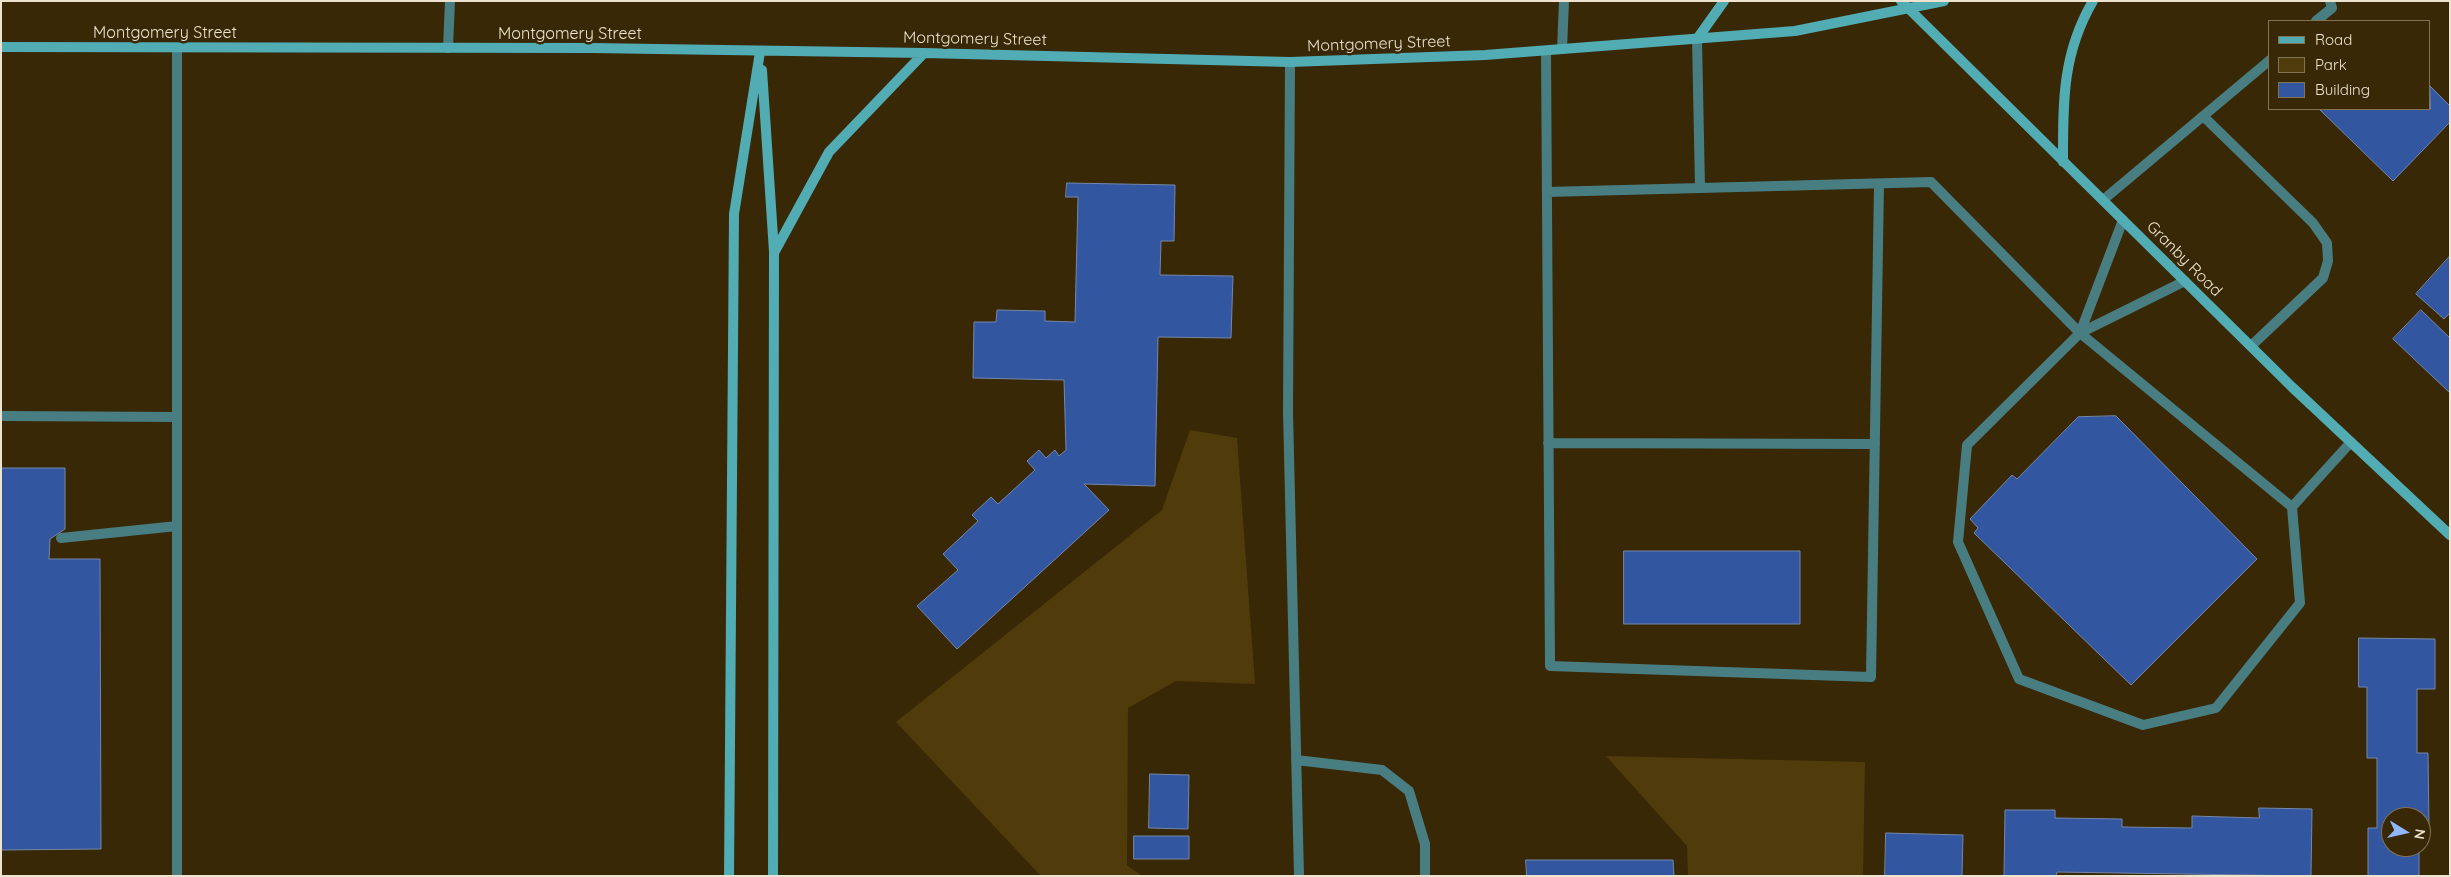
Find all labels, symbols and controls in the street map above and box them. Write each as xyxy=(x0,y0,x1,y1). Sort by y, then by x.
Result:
legend xyxy=(2268,20,2431,110)
street label: Montgomery Street xyxy=(93,23,237,43)
street label: Montgomery Street xyxy=(498,24,642,44)
street label: Montgomery Street xyxy=(903,28,1047,50)
text: Road xyxy=(2315,30,2352,49)
street label: Montgomery Street xyxy=(1307,32,1451,56)
text: Park xyxy=(2315,55,2347,74)
text: Building xyxy=(2315,80,2370,99)
street label: Granby Road xyxy=(2142,217,2226,301)
north arrow xyxy=(2381,807,2431,857)
text: N xyxy=(2410,828,2430,841)

